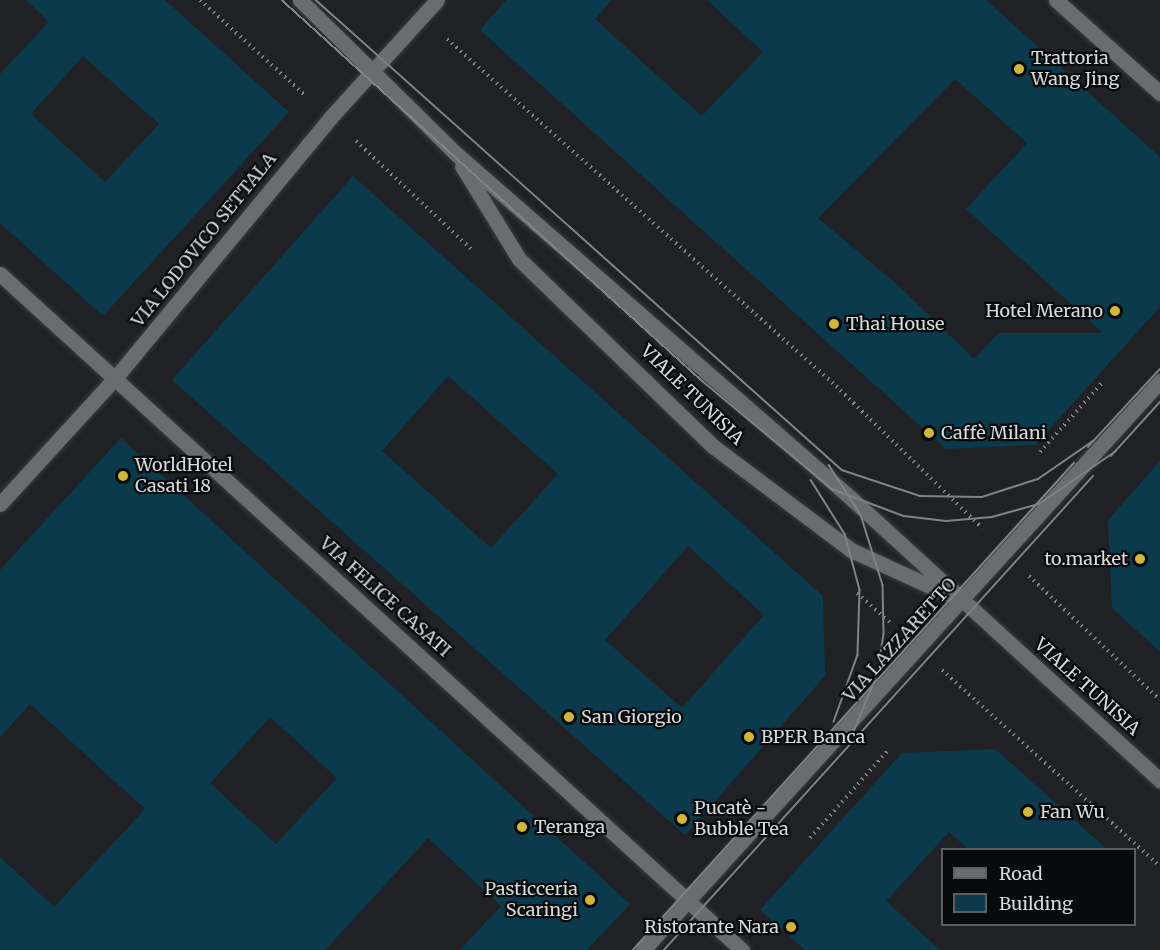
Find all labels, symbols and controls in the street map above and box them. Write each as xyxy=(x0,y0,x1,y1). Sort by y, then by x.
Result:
place label: Trattoria Wang Jing xyxy=(1031,48,1119,90)
marker: Trattoria Wang Jing xyxy=(1012,62,1026,76)
street label: VIA LODOVICO SETTALA xyxy=(127,149,281,331)
place label: Hotel Merano xyxy=(985,300,1103,322)
marker: Hotel Merano xyxy=(1108,304,1122,318)
place label: Thai House xyxy=(846,313,944,335)
marker: Thai House xyxy=(827,317,841,331)
street label: VIALE TUNISIA xyxy=(636,340,748,450)
place label: Caffè Milani xyxy=(941,422,1046,444)
marker: Caffè Milani xyxy=(922,426,936,440)
place label: WorldHotel Casati 18 xyxy=(135,455,233,498)
marker: WorldHotel Casati 18 xyxy=(116,469,130,483)
street label: VIA FELICE CASATI xyxy=(315,532,455,662)
place label: to.market xyxy=(1044,548,1128,570)
marker: to.market xyxy=(1133,552,1147,566)
street label: VIA LAZZARETTO xyxy=(839,574,961,706)
street label: VIALE TUNISIA xyxy=(1030,634,1144,740)
place label: San Giorgio xyxy=(581,706,682,728)
marker: San Giorgio xyxy=(562,710,576,724)
place label: BPER Banca xyxy=(761,726,865,748)
marker: BPER Banca xyxy=(742,730,756,744)
place label: Pucatè - Bubble Tea xyxy=(694,798,789,840)
place label: Fan Wu xyxy=(1040,801,1105,823)
marker: Fan Wu xyxy=(1021,805,1035,819)
marker: Pucatè - Bubble Tea xyxy=(675,812,689,826)
place label: Teranga xyxy=(534,816,605,838)
marker: Teranga xyxy=(515,820,529,834)
legend xyxy=(941,848,1136,926)
text: Road xyxy=(999,862,1043,885)
place label: Pasticceria Scaringi xyxy=(484,879,578,922)
text: Building xyxy=(999,892,1073,915)
marker: Pasticceria Scaringi xyxy=(583,893,597,907)
place label: Ristorante Nara xyxy=(644,916,779,938)
marker: Ristorante Nara xyxy=(784,920,798,934)

